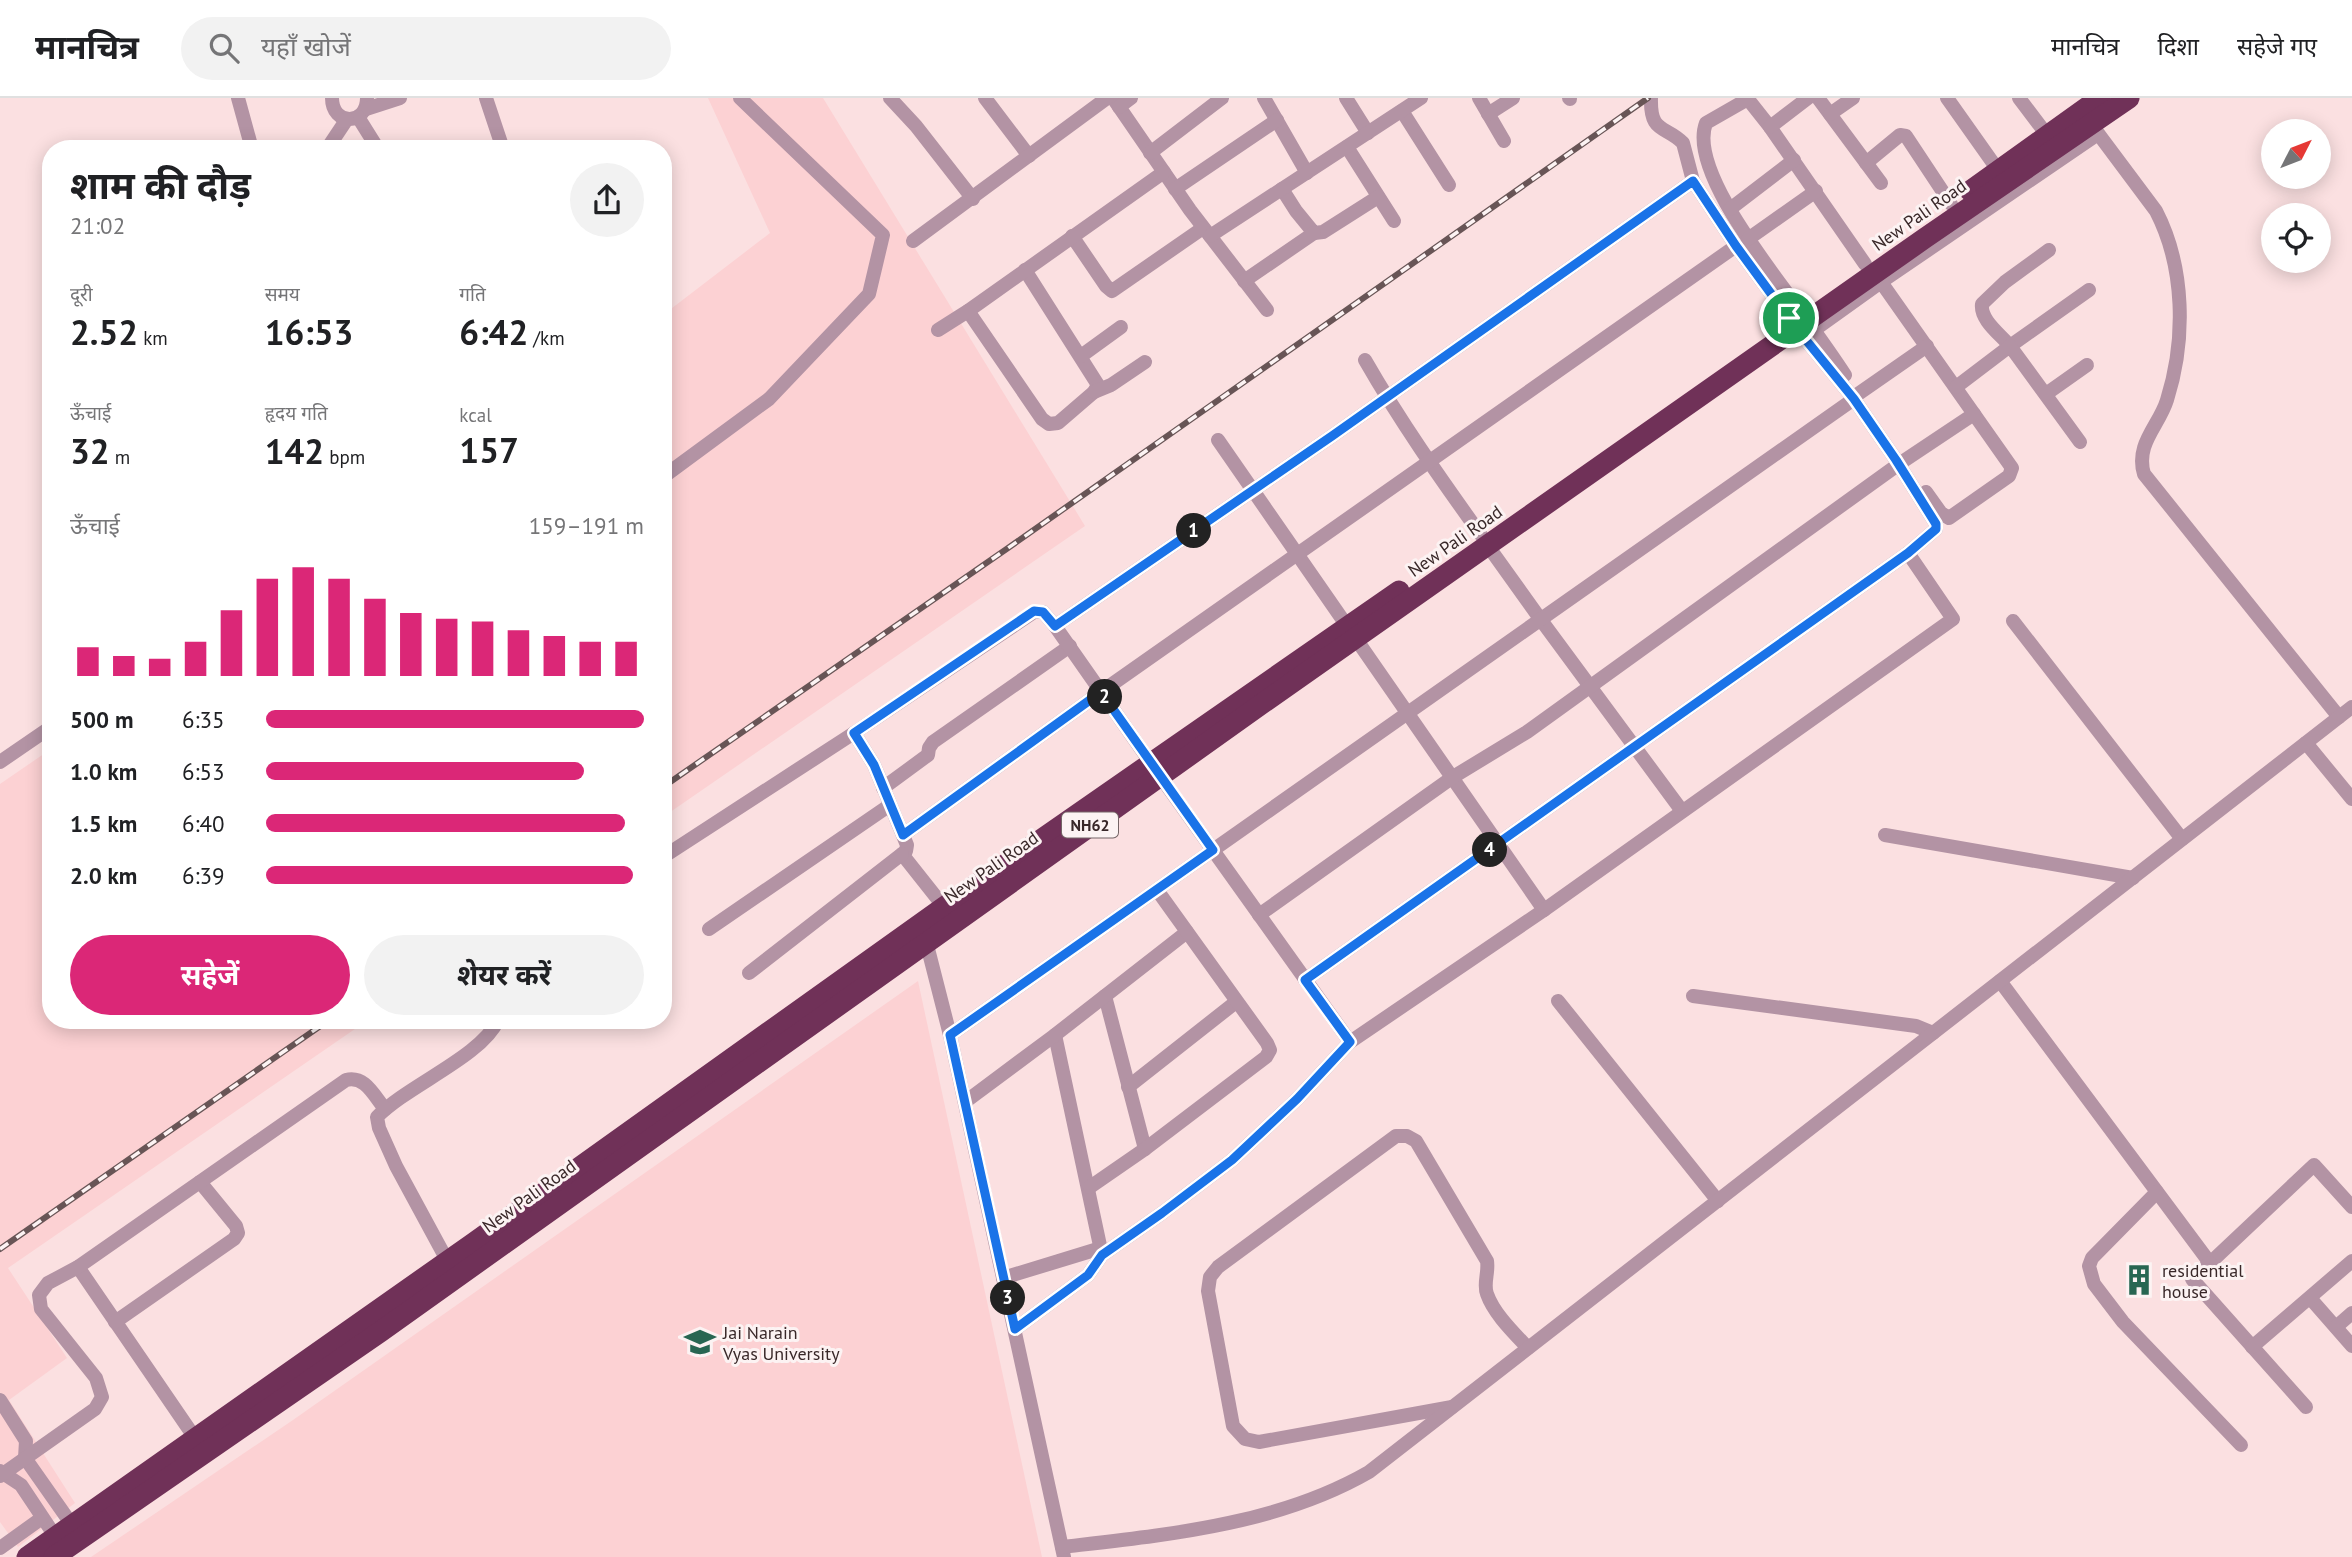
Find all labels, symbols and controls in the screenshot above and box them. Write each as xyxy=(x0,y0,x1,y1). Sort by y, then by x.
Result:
search box xyxy=(181,17,671,80)
text: मानचित्र xyxy=(35,25,139,68)
icon: search xyxy=(205,29,243,67)
text: यहाँ खोजें xyxy=(261,30,351,63)
text: मानचित्र xyxy=(2051,31,2120,62)
text: दिशा xyxy=(2158,31,2199,62)
text: सहेजे गए xyxy=(2237,31,2317,62)
north arrow xyxy=(2261,119,2331,189)
map controls xyxy=(2261,119,2331,273)
text: शाम की दौड़ xyxy=(70,160,251,209)
button: share xyxy=(570,163,644,237)
street label: New Pali Road xyxy=(1867,174,1971,256)
button: locate xyxy=(2261,203,2331,273)
text: 21:02 xyxy=(70,211,125,240)
text: दूरी xyxy=(70,282,93,306)
text: समय xyxy=(265,282,300,306)
text: गति xyxy=(459,282,486,306)
pin xyxy=(1759,288,1819,348)
icon: arrive xyxy=(1770,299,1808,337)
text: 2.52 xyxy=(70,309,138,355)
text: 16:53 xyxy=(265,309,353,355)
text: 6:42 xyxy=(459,309,528,355)
text: km xyxy=(138,326,168,350)
text: /km xyxy=(528,326,565,350)
text: ऊँचाई xyxy=(70,401,111,425)
text: हृदय गति xyxy=(265,401,328,425)
text: kcal xyxy=(459,403,492,427)
text: 157 xyxy=(459,427,519,473)
text: 32 xyxy=(70,428,110,474)
text: 142 xyxy=(265,428,324,474)
text: m xyxy=(110,445,130,469)
text: bpm xyxy=(324,445,365,469)
street label: New Pali Road xyxy=(1403,500,1507,582)
text: ऊँचाई xyxy=(70,511,120,540)
text: 159–191 m xyxy=(529,511,644,540)
pin: 1 xyxy=(1176,514,1212,548)
text: 1 xyxy=(1188,518,1199,542)
pin: 2 xyxy=(1088,680,1122,714)
text: 2 xyxy=(1099,684,1110,708)
text: 500 m xyxy=(70,705,133,734)
text: 6:35 xyxy=(182,705,225,734)
text: 1.0 km xyxy=(70,757,137,786)
text: 6:53 xyxy=(182,757,225,786)
text: 1.5 km xyxy=(70,809,137,838)
text: 6:40 xyxy=(182,809,225,838)
road number: NH62 xyxy=(1062,812,1118,838)
street label: New Pali Road xyxy=(939,826,1043,908)
pin: 4 xyxy=(1472,832,1508,868)
text: 4 xyxy=(1484,837,1495,861)
text: 2.0 km xyxy=(70,861,137,890)
text: 6:39 xyxy=(182,861,225,890)
button: सहेजें xyxy=(70,935,350,1015)
button: शेयर करें xyxy=(364,935,644,1015)
street label: New Pali Road xyxy=(478,1154,580,1238)
place label: residential house xyxy=(2162,1259,2244,1303)
building icon: residential house xyxy=(2122,1263,2156,1297)
pin: 3 xyxy=(990,1280,1026,1316)
text: 3 xyxy=(1002,1285,1013,1309)
place label: Jai Narain Vyas University xyxy=(722,1321,840,1365)
school or university icon: Jai Narain Vyas University xyxy=(683,1325,717,1359)

